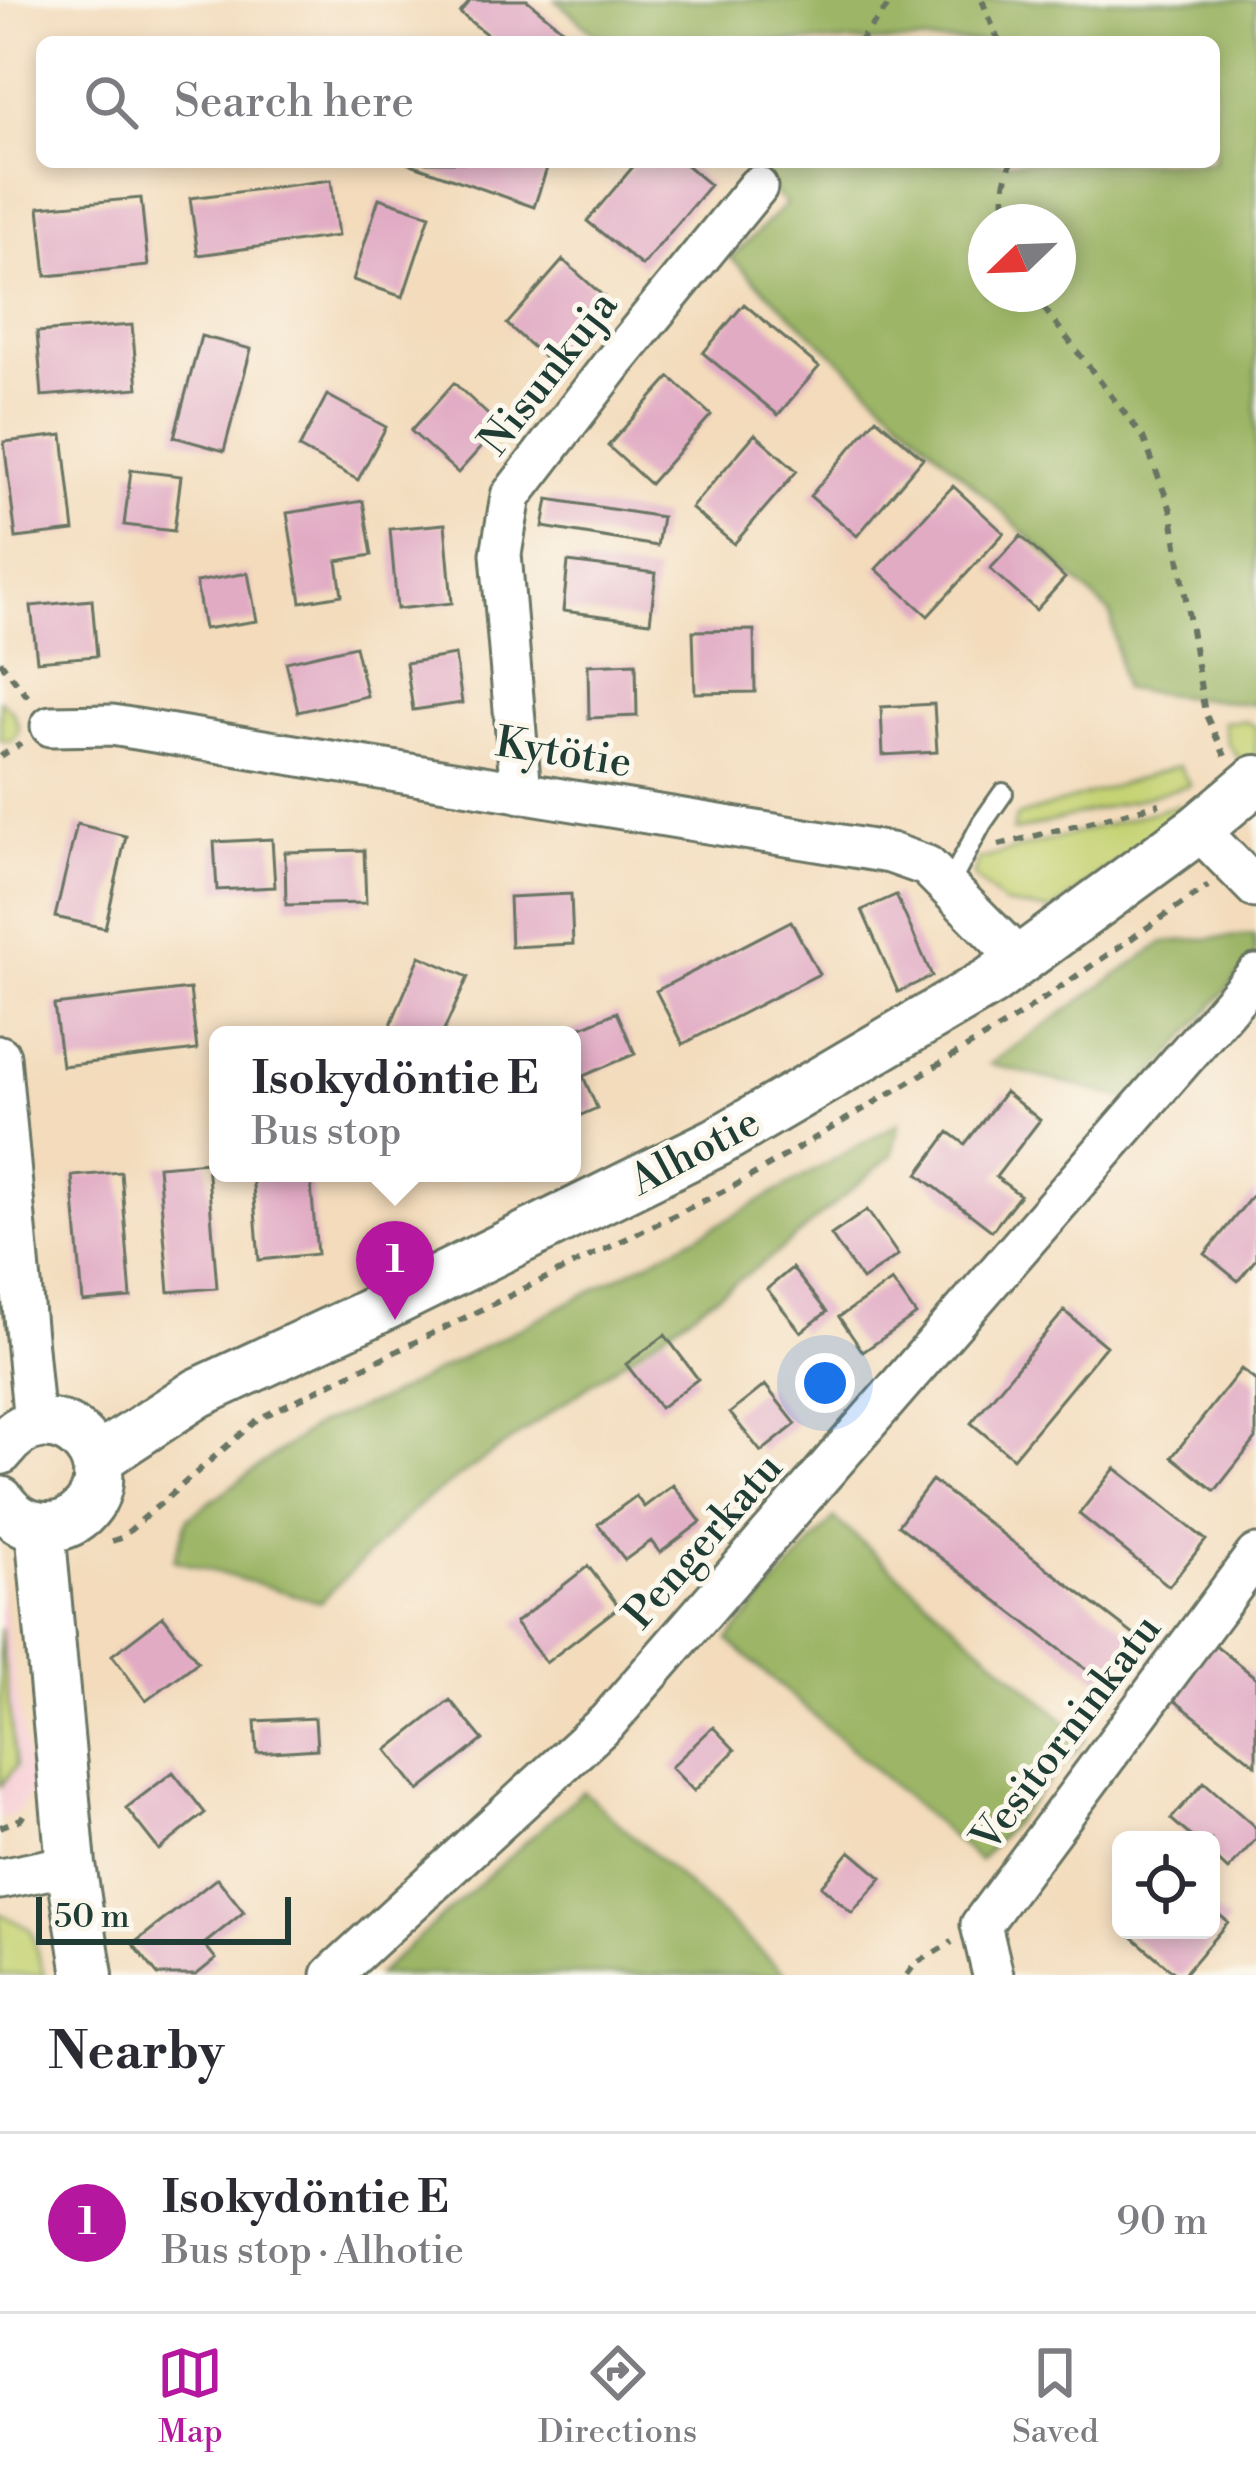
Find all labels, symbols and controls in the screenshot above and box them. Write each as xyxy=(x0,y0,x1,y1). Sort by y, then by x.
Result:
search box xyxy=(36,36,1220,168)
icon: search xyxy=(78,69,144,135)
text: Search here xyxy=(174,74,414,131)
north arrow xyxy=(968,204,1076,312)
street label: Nisunkuja xyxy=(468,280,631,467)
street label: Kytötie xyxy=(492,717,635,791)
popup xyxy=(209,1026,581,1182)
text: Isokydöntie E xyxy=(252,1051,538,1108)
street label: Alhotie xyxy=(620,1096,769,1209)
text: Bus stop xyxy=(252,1108,402,1157)
pin: 1 xyxy=(356,1221,434,1320)
your location xyxy=(795,1353,855,1413)
street label: Pengerkatu xyxy=(613,1443,795,1641)
street label: Vesitorninkatu xyxy=(960,1604,1173,1863)
map controls xyxy=(1112,1831,1220,1939)
button: locate xyxy=(1112,1831,1220,1939)
scale bar xyxy=(36,1891,291,1944)
text: 50 m xyxy=(54,1897,130,1938)
text: Nearby xyxy=(48,2021,224,2085)
text: Isokydöntie E xyxy=(162,2170,449,2227)
text: 1 xyxy=(78,2198,96,2247)
text: 90 m xyxy=(1116,2198,1208,2247)
text: Bus stop · Alhotie xyxy=(162,2227,464,2276)
tab: Map xyxy=(157,2340,223,2453)
tab: Directions xyxy=(538,2340,697,2453)
tab: Saved xyxy=(1012,2340,1099,2453)

